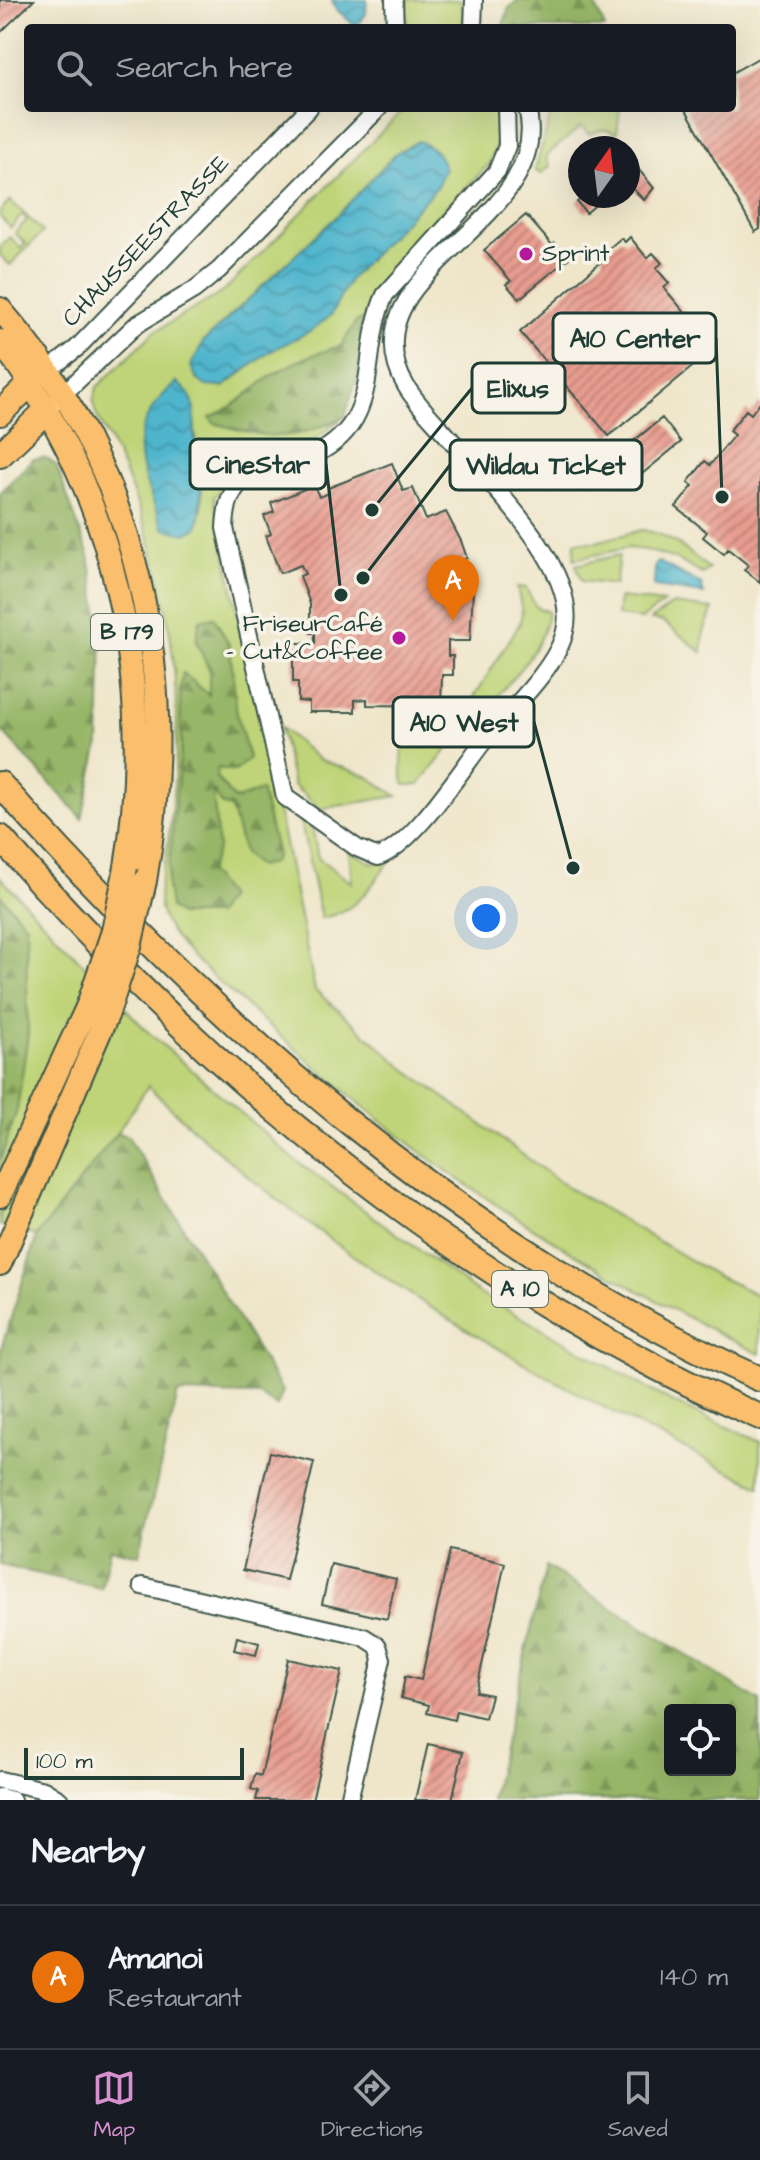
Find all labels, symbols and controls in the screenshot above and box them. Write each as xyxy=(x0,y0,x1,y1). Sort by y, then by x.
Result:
search box xyxy=(24,24,736,112)
icon: search xyxy=(52,46,96,90)
text: Search here xyxy=(116,47,293,89)
north arrow xyxy=(568,136,640,208)
street label: CHAUSSEESTRASSE xyxy=(55,147,237,335)
place label: Sprint xyxy=(542,237,610,271)
marker: Sprint xyxy=(517,245,535,263)
callout: A10 Center xyxy=(553,313,716,363)
text: A10 Center xyxy=(569,321,701,357)
callout: Elixus xyxy=(472,363,565,413)
text: Elixus xyxy=(487,371,549,407)
callout: CineStar xyxy=(190,439,326,489)
callout: Wildau Ticket xyxy=(450,440,642,490)
text: CineStar xyxy=(206,447,311,483)
text: Wildau Ticket xyxy=(465,448,626,484)
pin: A xyxy=(427,555,479,621)
place label: FriseurCafé - Cut&Coffee xyxy=(226,607,383,669)
road number: B 179 xyxy=(91,614,163,650)
marker: FriseurCafé - Cut&Coffee xyxy=(390,629,408,647)
callout: A10 West xyxy=(393,697,534,747)
text: A10 West xyxy=(410,705,519,741)
your location xyxy=(466,898,506,938)
road number: A 10 xyxy=(492,1271,548,1307)
map controls xyxy=(664,1704,736,1776)
button: locate xyxy=(664,1704,736,1776)
scale bar xyxy=(24,1744,244,1780)
text: 100 m xyxy=(36,1746,93,1777)
text: Nearby xyxy=(32,1828,146,1876)
text: Amanoi xyxy=(108,1938,202,1980)
text: A xyxy=(50,1959,66,1995)
text: 140 m xyxy=(660,1959,728,1995)
text: Restaurant xyxy=(108,1980,242,2016)
tab: Map xyxy=(92,2066,136,2145)
tab: Directions xyxy=(321,2066,423,2145)
tab: Saved xyxy=(608,2066,668,2145)

